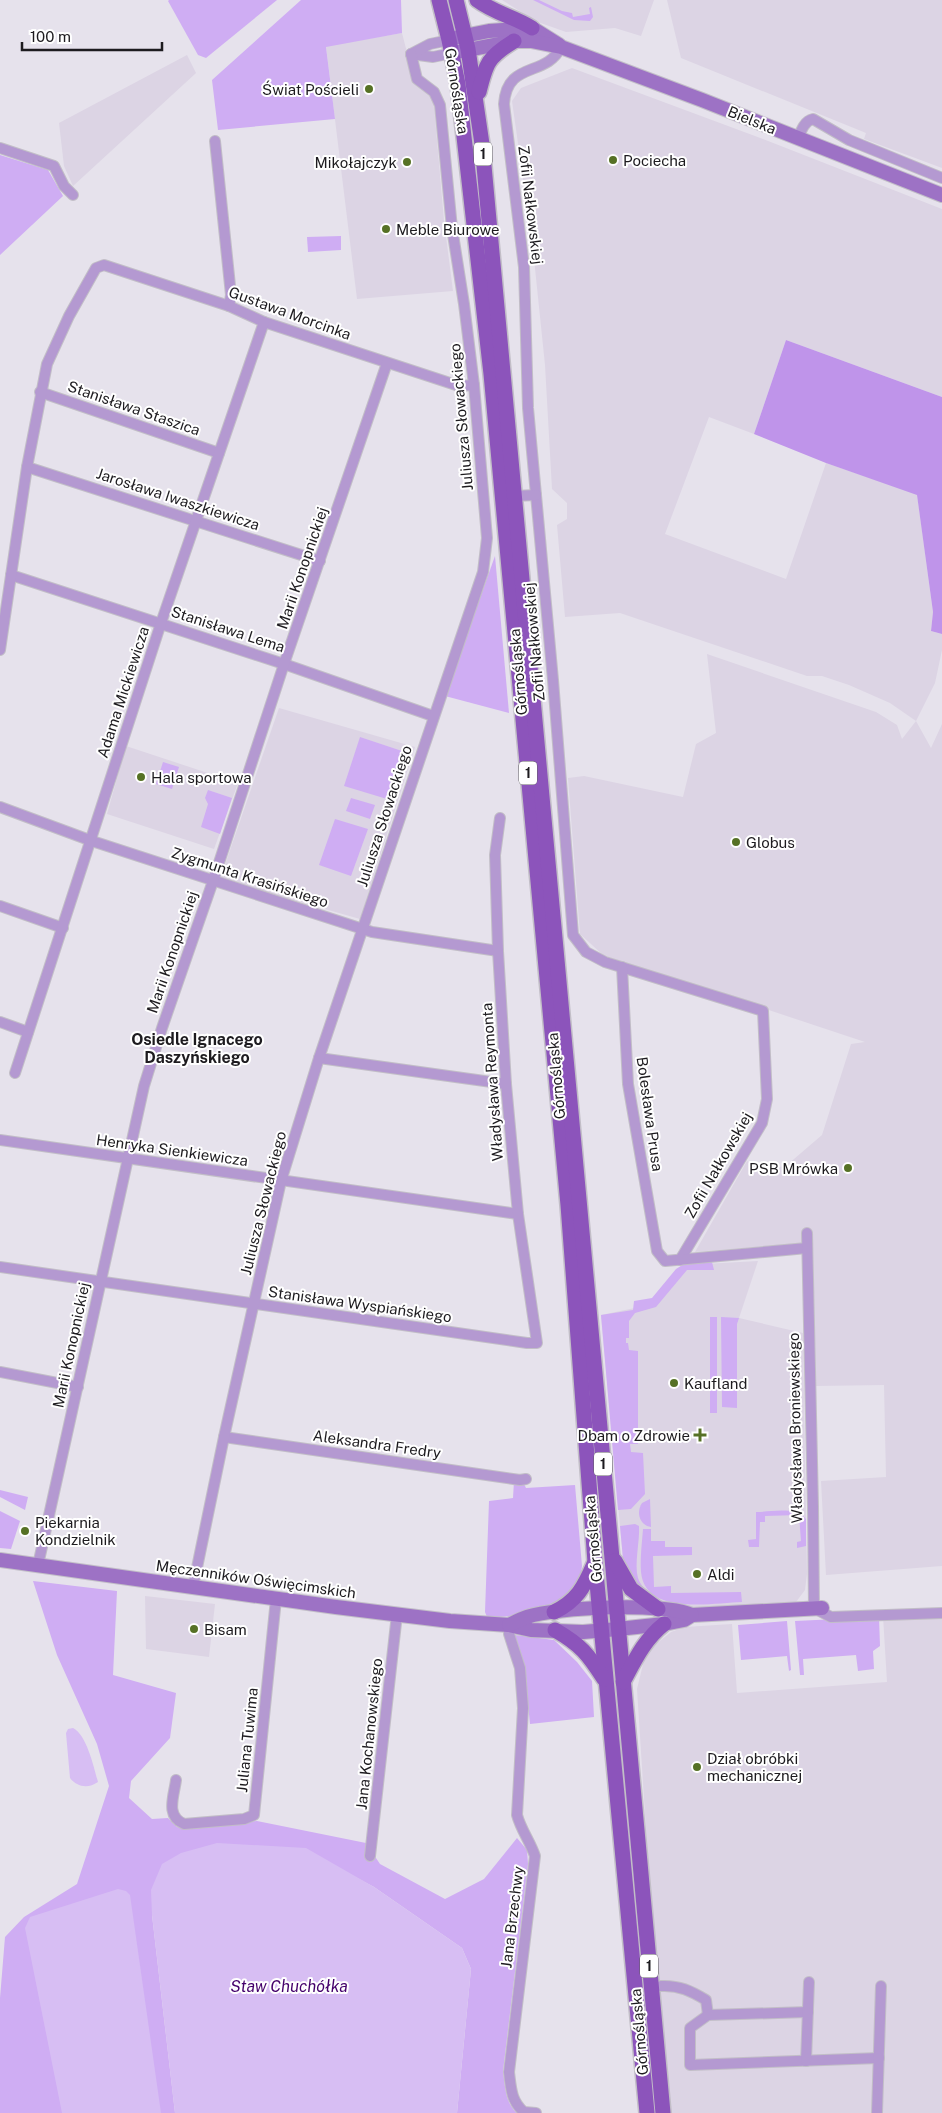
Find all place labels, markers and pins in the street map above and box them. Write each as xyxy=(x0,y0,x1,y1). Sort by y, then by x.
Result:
place label: Świat Pościeli xyxy=(262,80,359,98)
marker: Świat Pościeli xyxy=(363,83,375,95)
place label: Pociecha xyxy=(623,152,686,169)
place label: Mikołajczyk xyxy=(315,154,397,171)
marker: Pociecha xyxy=(607,154,619,166)
marker: Mikołajczyk xyxy=(401,156,413,168)
place label: Meble Biurowe xyxy=(396,221,500,238)
marker: Meble Biurowe xyxy=(380,223,392,235)
place label: Hala sportowa xyxy=(151,769,252,786)
marker: Hala sportowa xyxy=(135,771,147,783)
place label: Globus xyxy=(746,834,795,851)
marker: Globus xyxy=(730,836,742,848)
place label: PSB Mrówka xyxy=(749,1160,838,1177)
marker: PSB Mrówka xyxy=(842,1162,854,1174)
place label: Kaufland xyxy=(684,1375,747,1392)
marker: Kaufland xyxy=(668,1377,680,1389)
place label: Dbam o Zdrowie xyxy=(578,1427,690,1444)
marker: Dbam o Zdrowie xyxy=(694,1429,706,1441)
place label: Piekarnia Kondzielnik xyxy=(35,1514,116,1548)
marker: Piekarnia Kondzielnik xyxy=(19,1525,31,1537)
place label: Aldi xyxy=(707,1566,735,1583)
marker: Aldi xyxy=(691,1568,703,1580)
place label: Bisam xyxy=(204,1621,247,1638)
marker: Bisam xyxy=(188,1623,200,1635)
place label: Dział obróbki mechanicznej xyxy=(707,1750,802,1784)
marker: Dział obróbki mechanicznej xyxy=(691,1761,703,1773)

